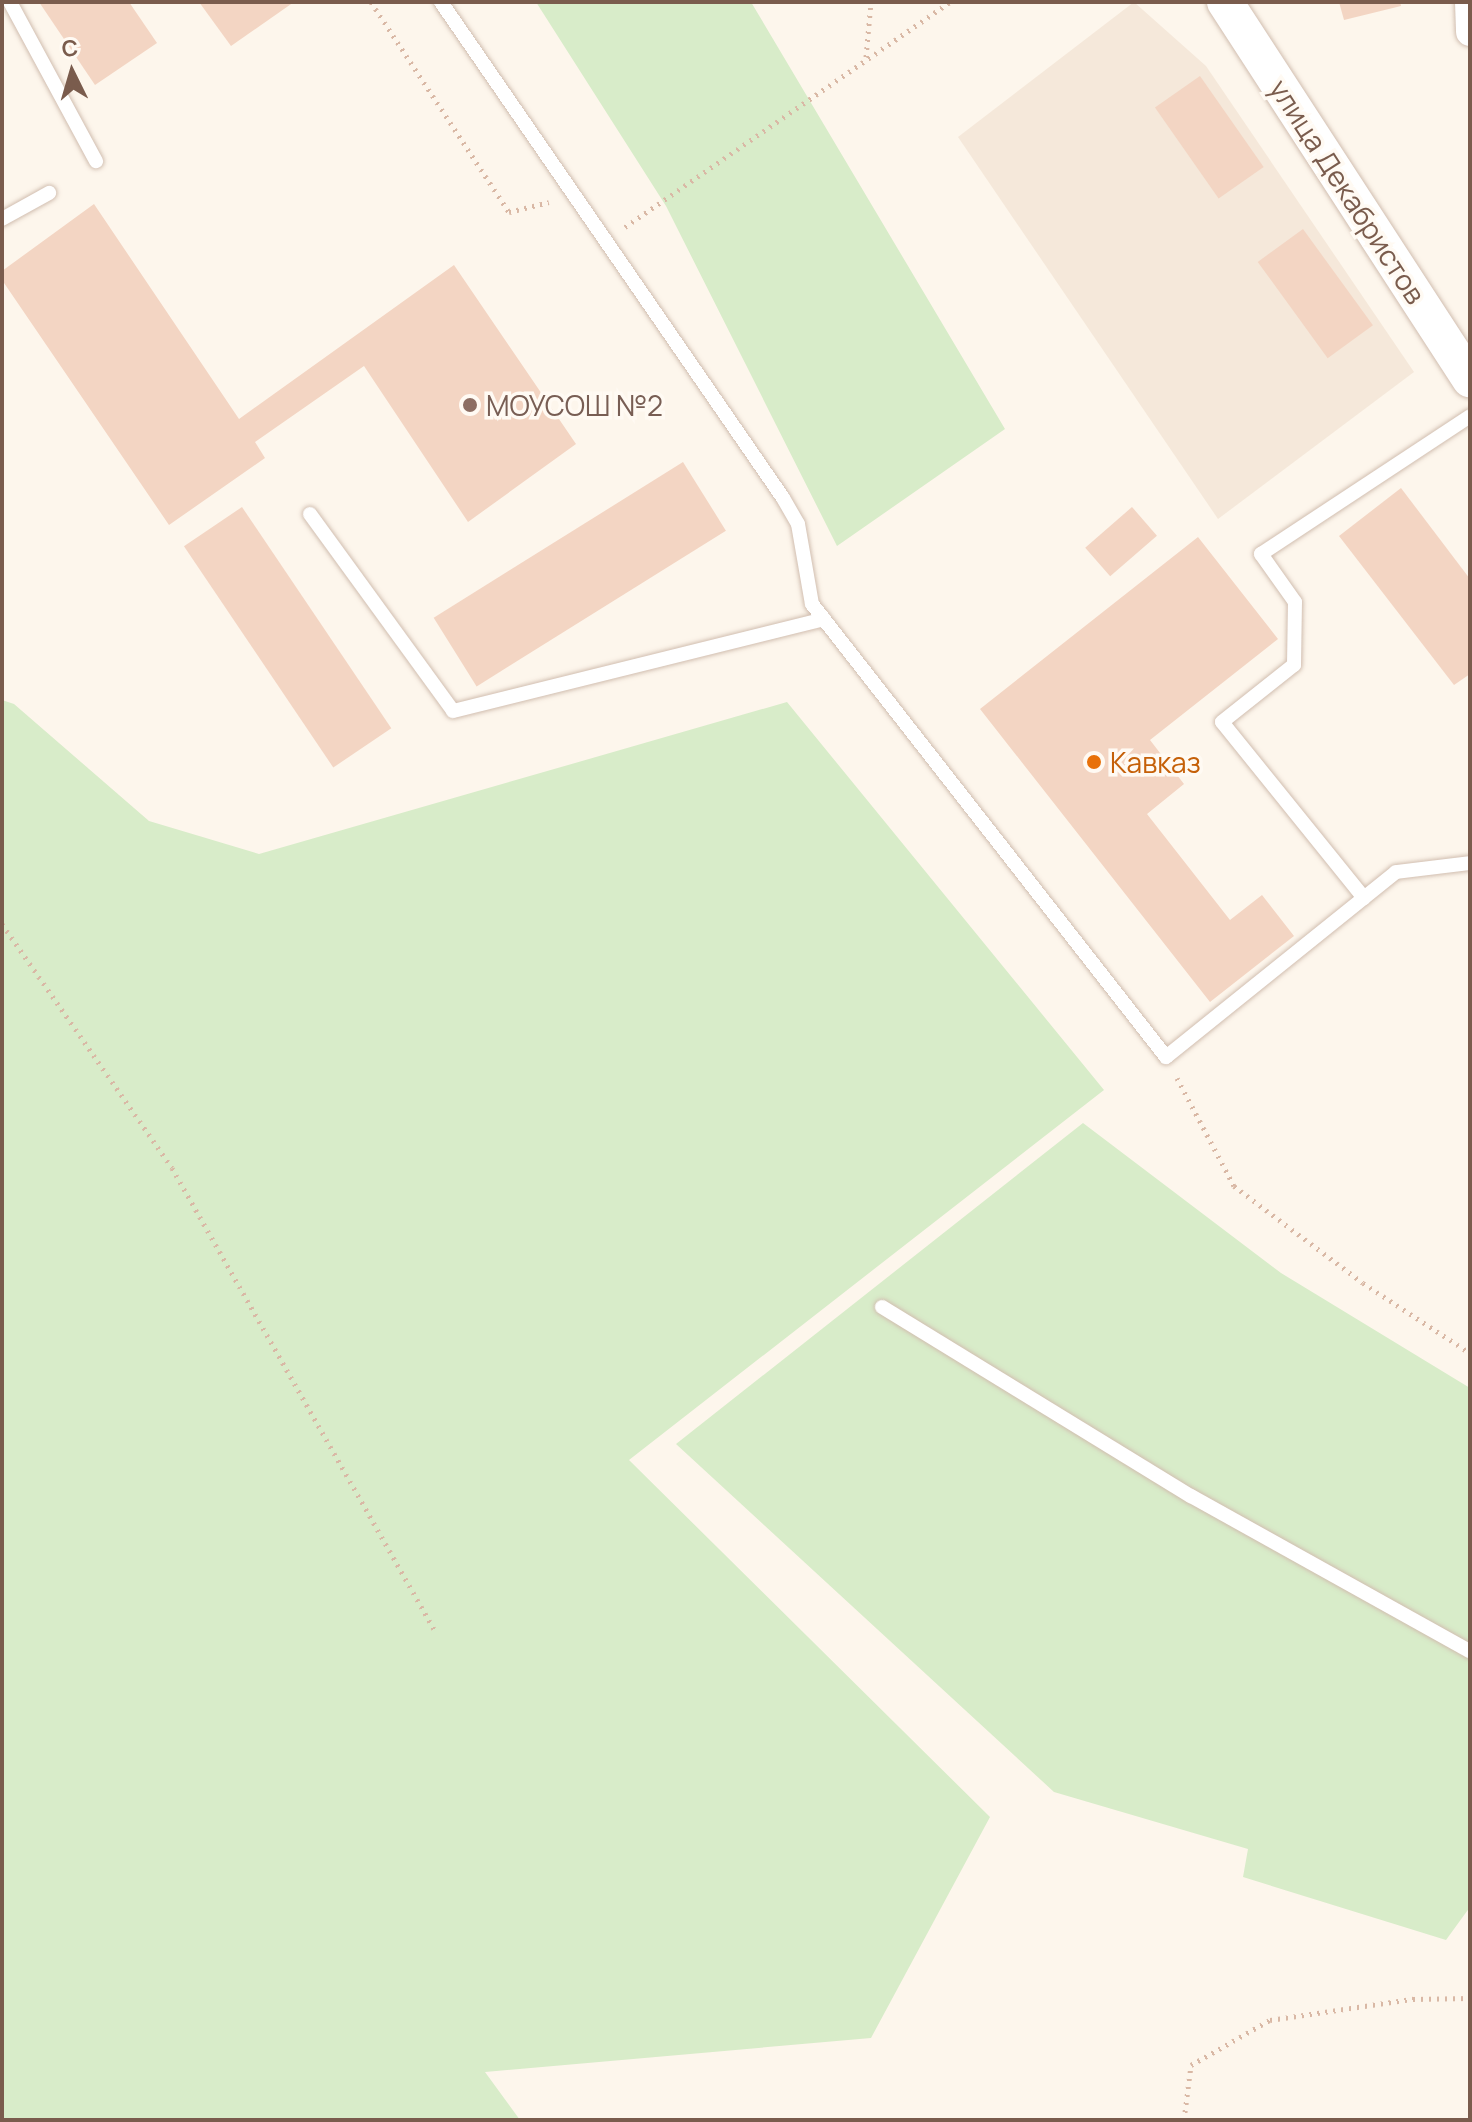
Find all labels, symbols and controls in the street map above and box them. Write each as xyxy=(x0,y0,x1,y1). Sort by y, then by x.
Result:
north arrow xyxy=(32,32,112,112)
text: С xyxy=(61,32,79,64)
street label: улица Декабристов xyxy=(1263,73,1433,309)
place label: МОУСОШ №2 xyxy=(486,388,663,422)
marker: МОУСОШ №2 xyxy=(461,396,479,414)
place label: Кавказ xyxy=(1110,745,1201,779)
marker: Кавказ xyxy=(1085,753,1103,771)

